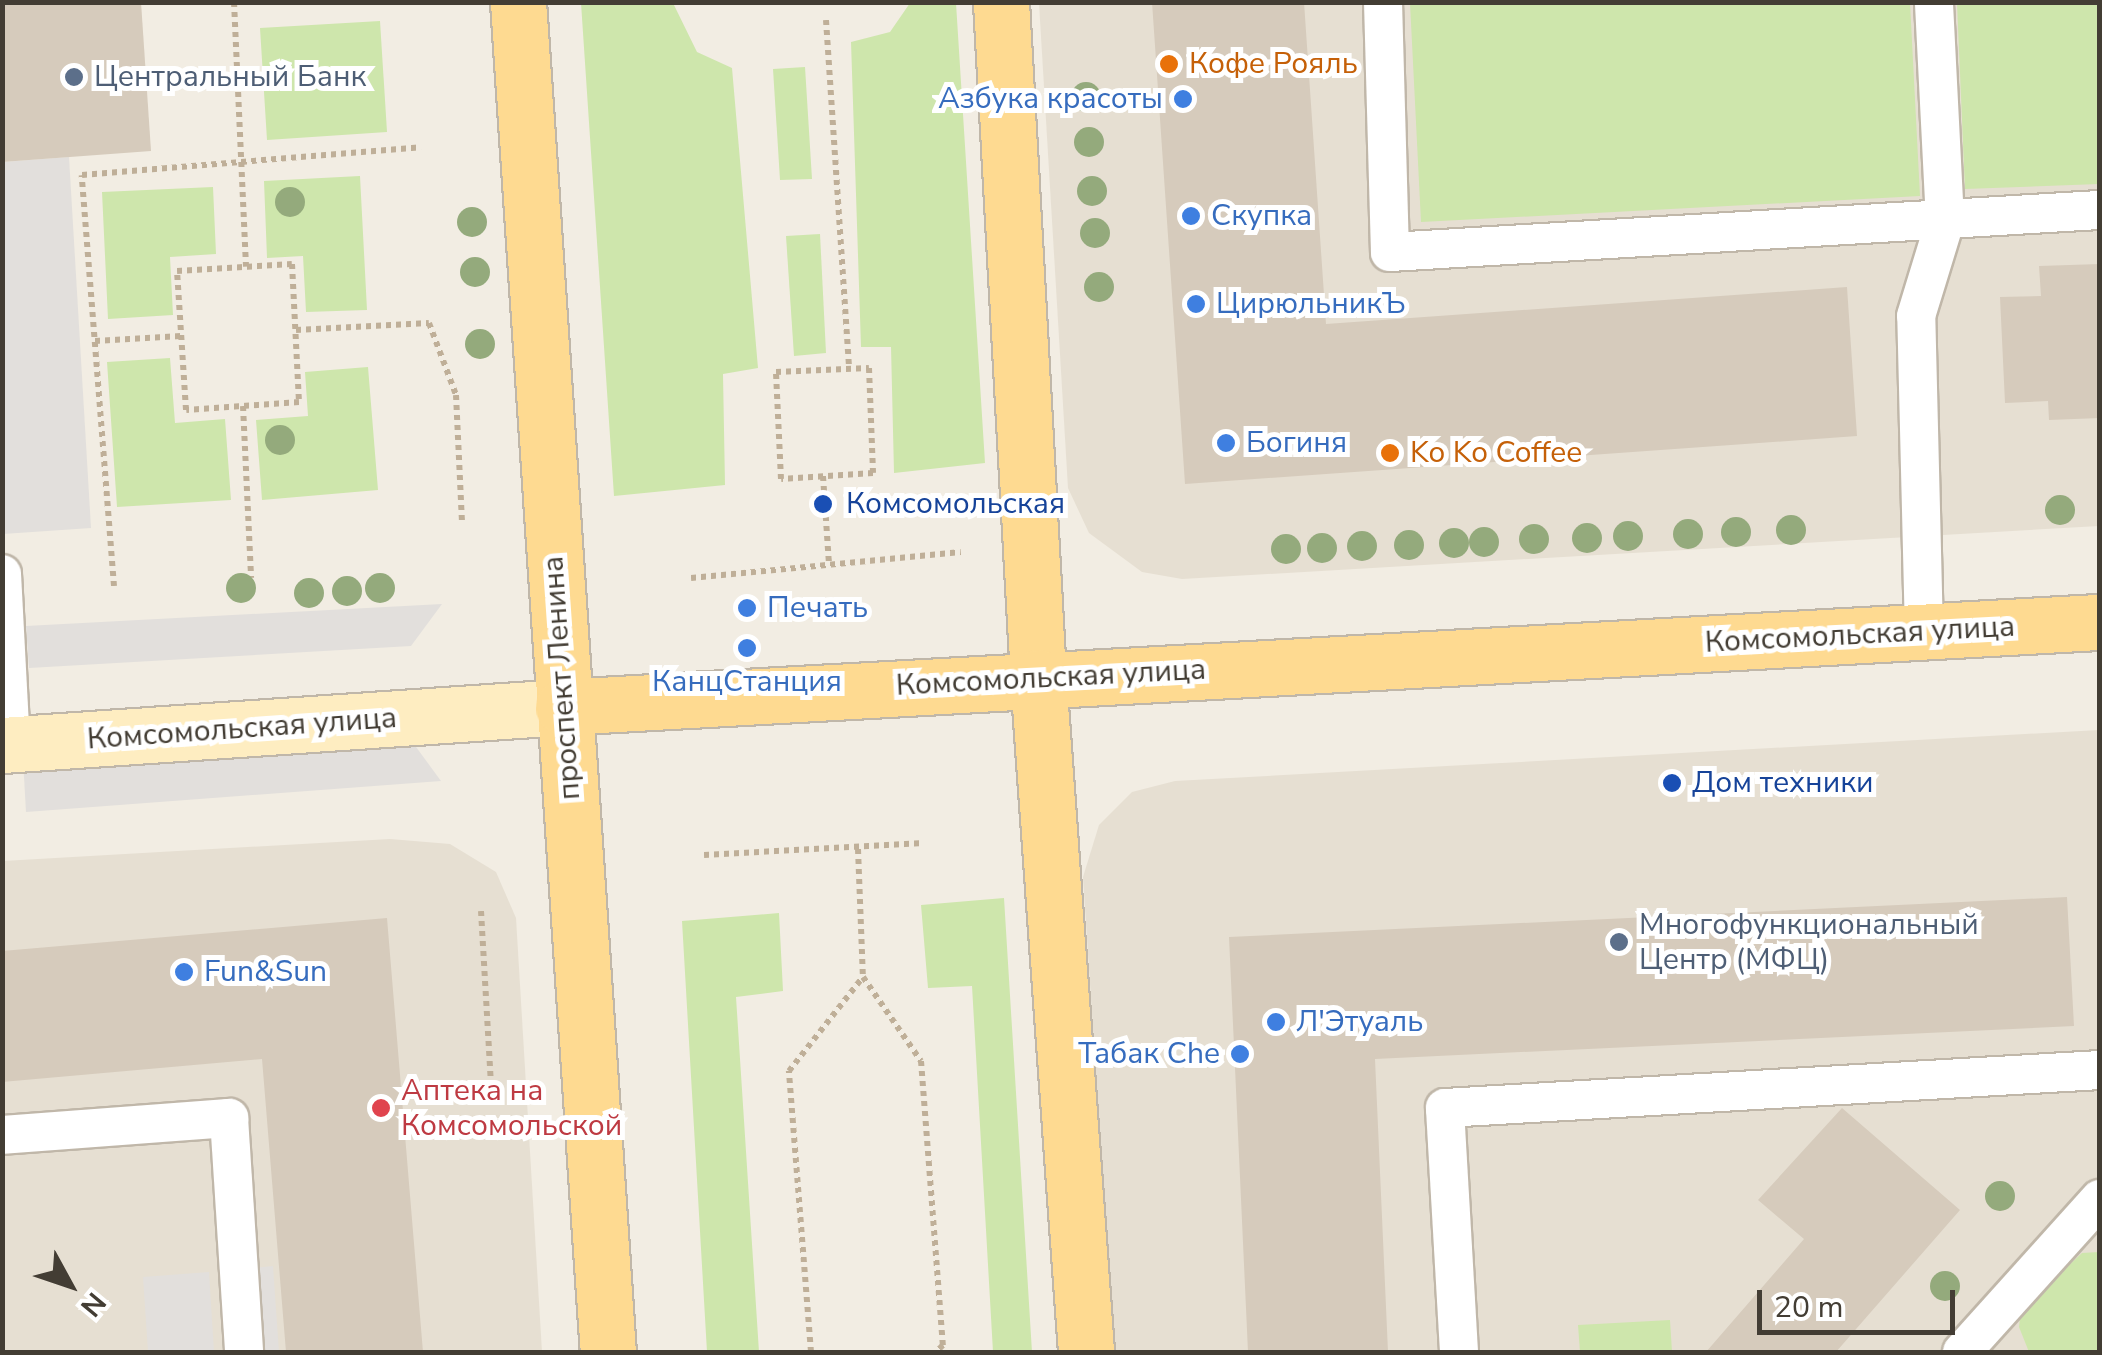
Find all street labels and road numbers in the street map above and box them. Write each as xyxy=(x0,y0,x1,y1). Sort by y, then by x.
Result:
street label: проспект Ленина xyxy=(536,555,588,801)
street label: Комсомольская улица xyxy=(1704,609,2016,661)
street label: Комсомольская улица xyxy=(895,652,1207,704)
street label: Комсомольская улица xyxy=(86,700,398,758)

